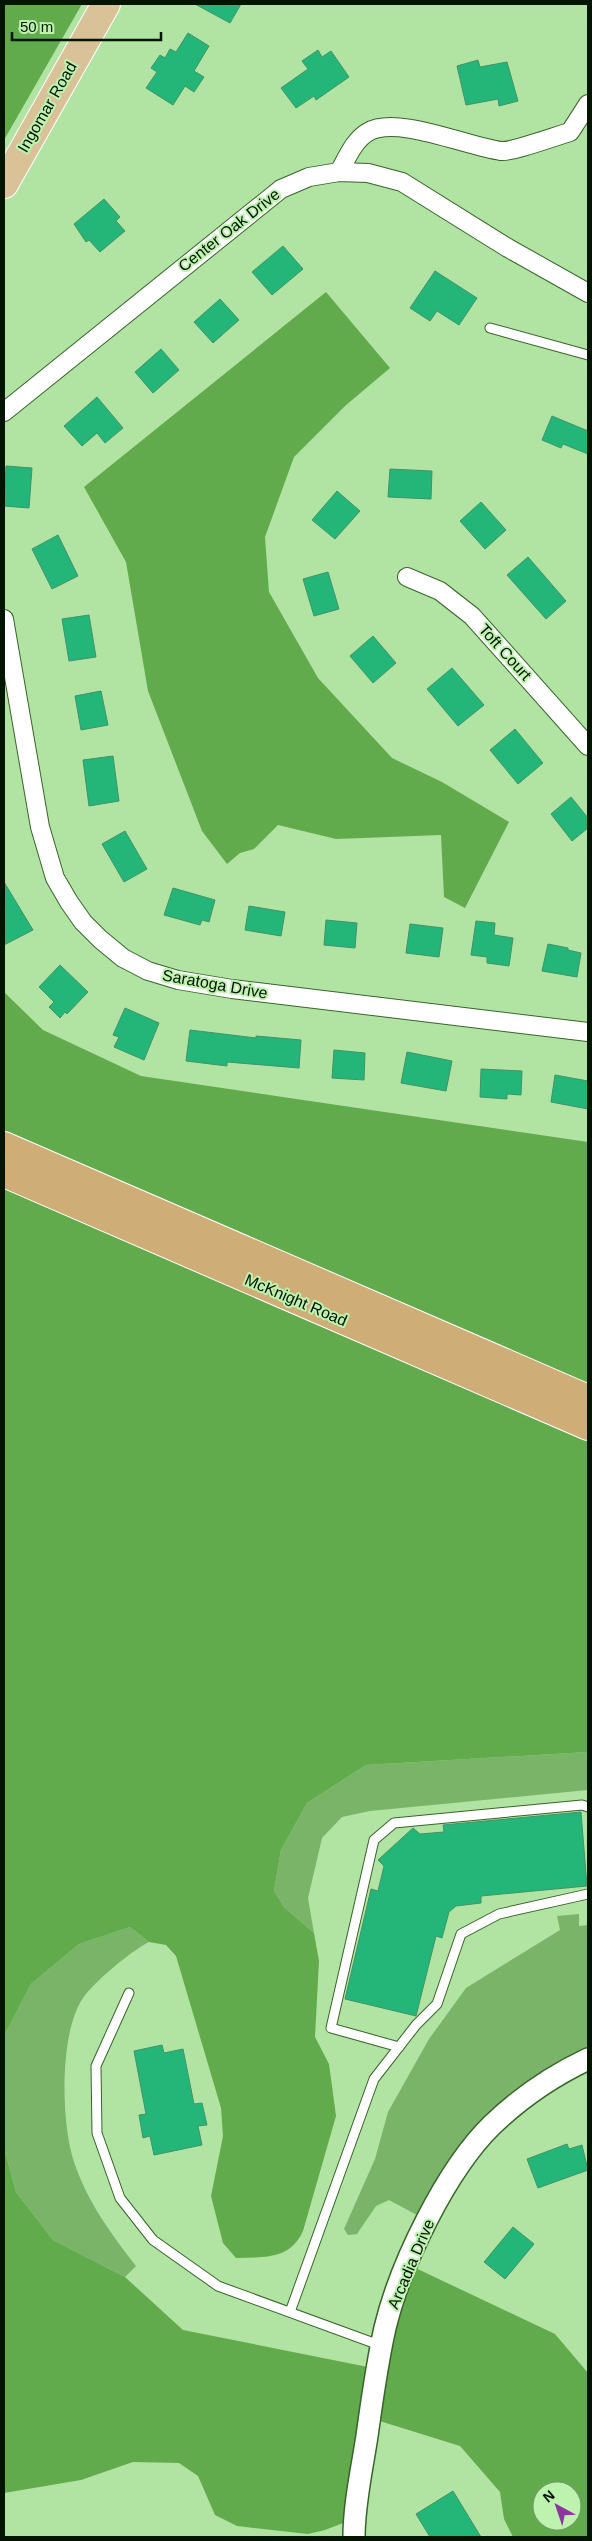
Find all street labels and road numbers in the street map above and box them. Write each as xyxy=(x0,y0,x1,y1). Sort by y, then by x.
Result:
street label: Ingomar Road xyxy=(14,59,80,155)
street label: Center Oak Drive xyxy=(175,185,283,275)
street label: Toft Court xyxy=(475,621,535,684)
street label: Saratoga Drive xyxy=(161,966,269,1002)
street label: McKnight Road xyxy=(242,1271,350,1329)
street label: Arcadia Drive xyxy=(384,2216,438,2312)

